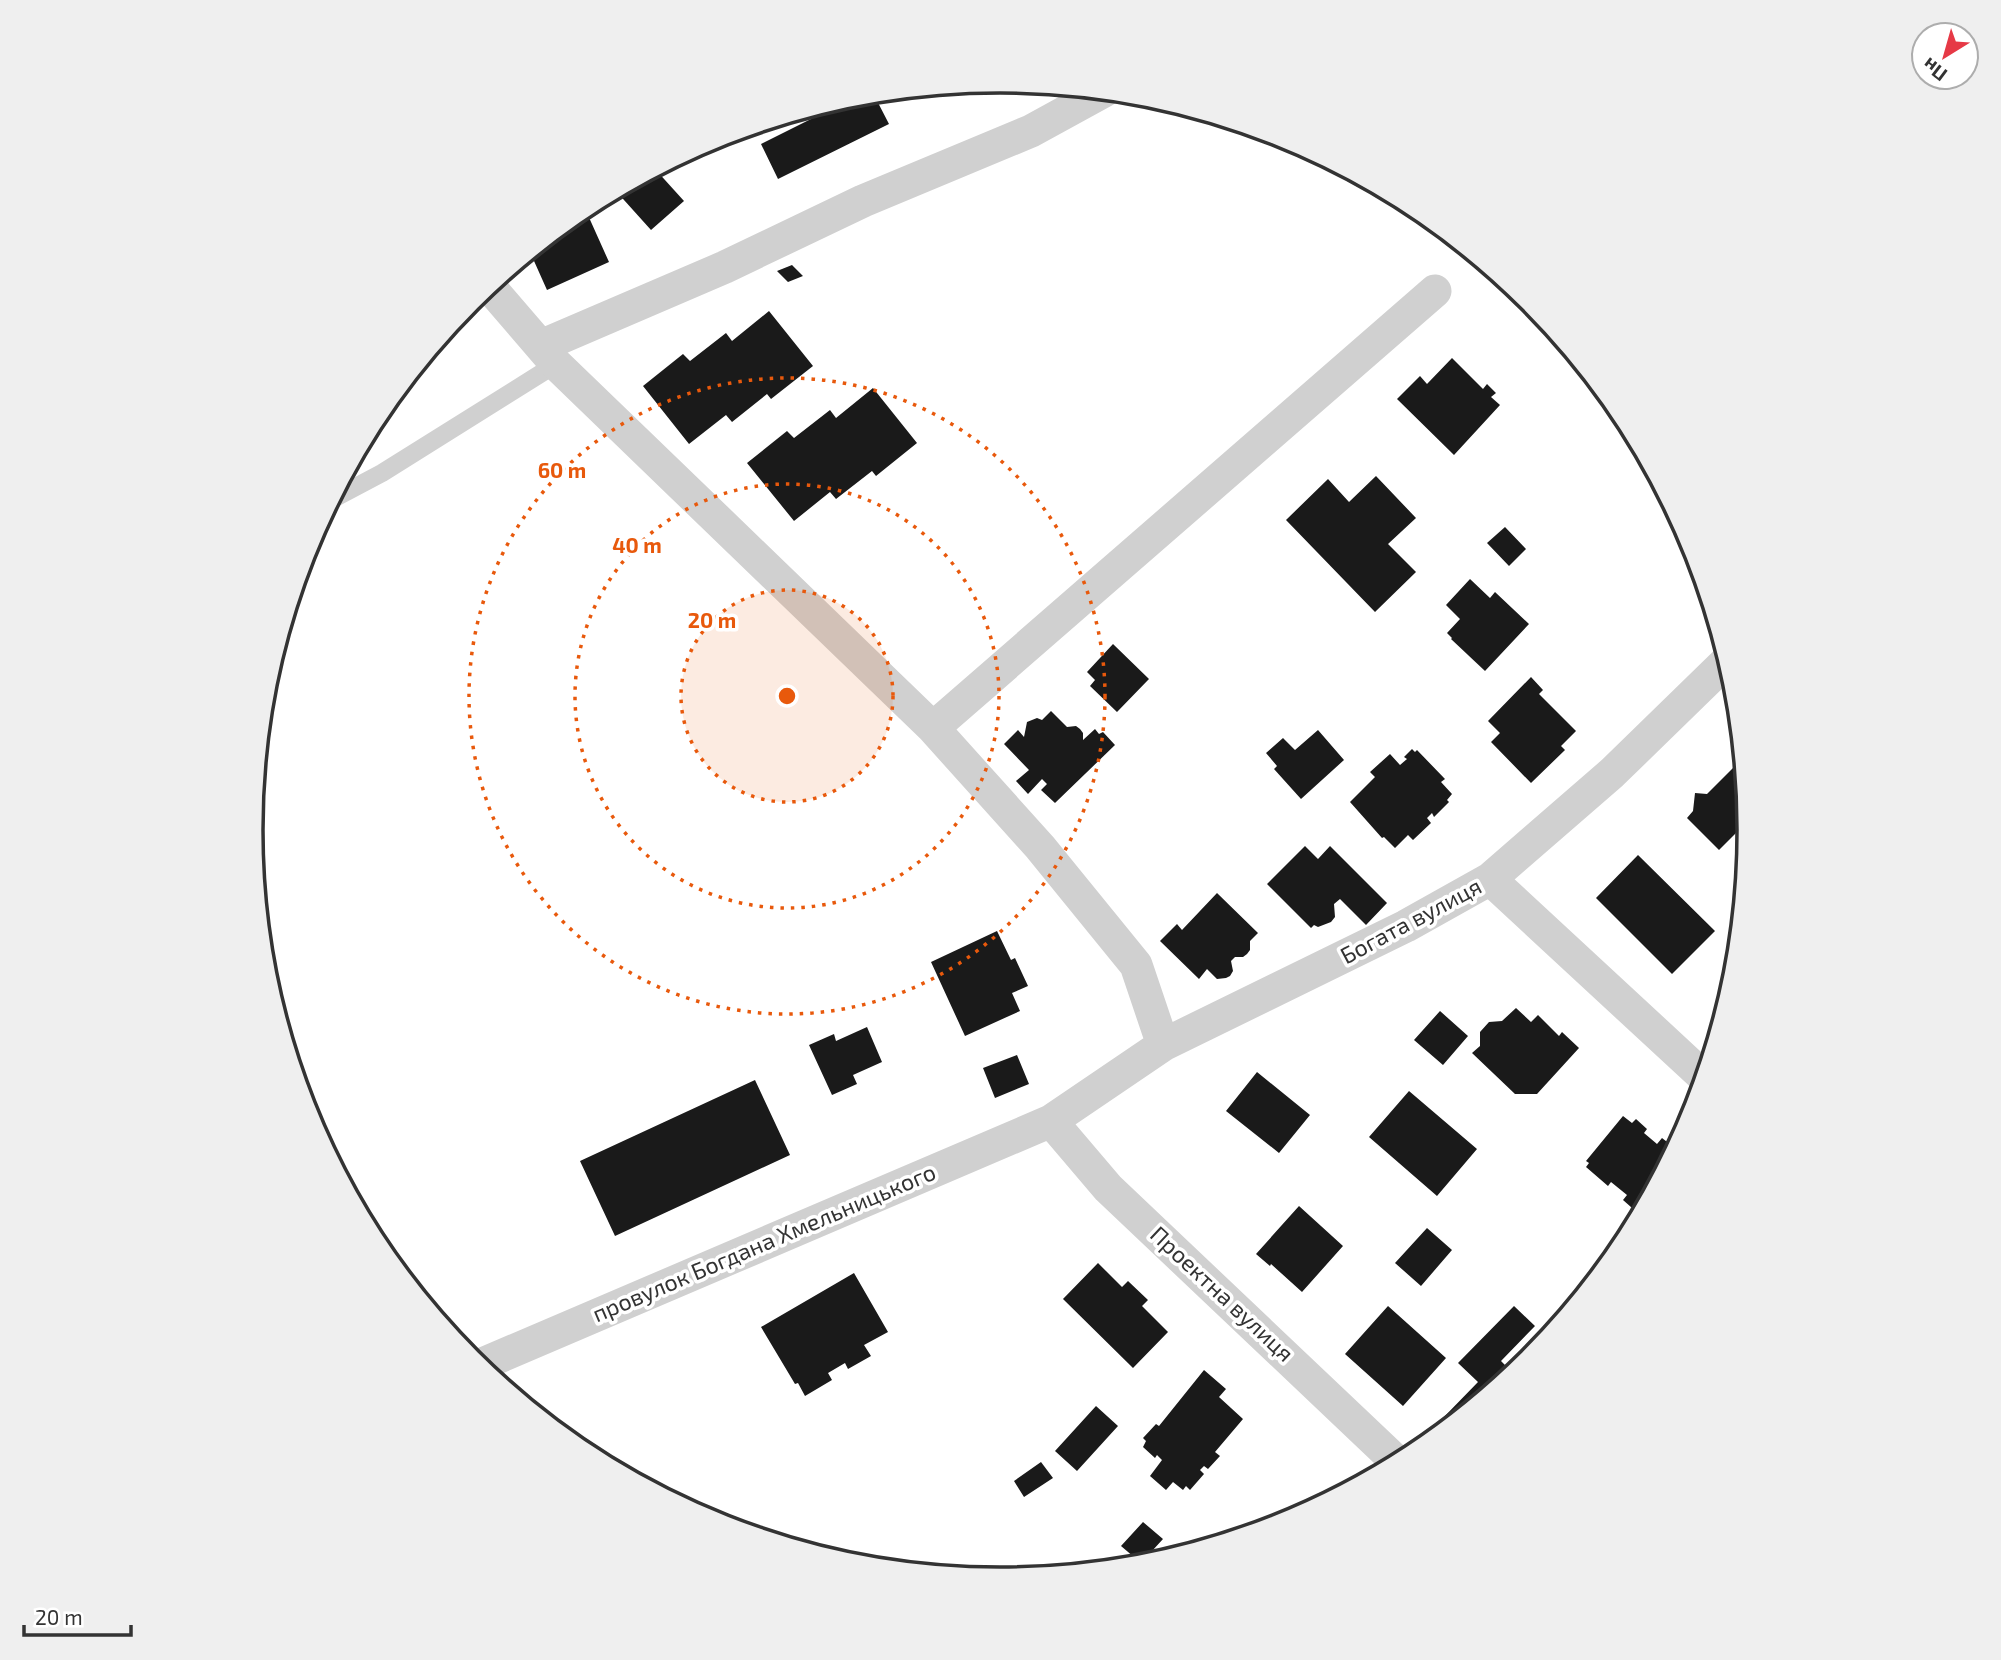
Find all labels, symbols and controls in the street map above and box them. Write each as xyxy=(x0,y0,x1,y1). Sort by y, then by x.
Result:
north arrow xyxy=(1910,21,1980,91)
text: Пн xyxy=(1918,53,1951,87)
text: 60 m xyxy=(538,457,586,482)
text: 40 m xyxy=(612,532,662,557)
text: 20 m xyxy=(688,607,736,632)
centre of rings xyxy=(775,684,799,708)
street label: Богата вулиця xyxy=(1335,871,1486,970)
street label: провулок Богдана Хмельницького xyxy=(588,1157,940,1328)
street label: Проектна вулиця xyxy=(1145,1220,1300,1368)
scale bar xyxy=(24,1594,131,1638)
text: 20 m xyxy=(35,1604,83,1629)

